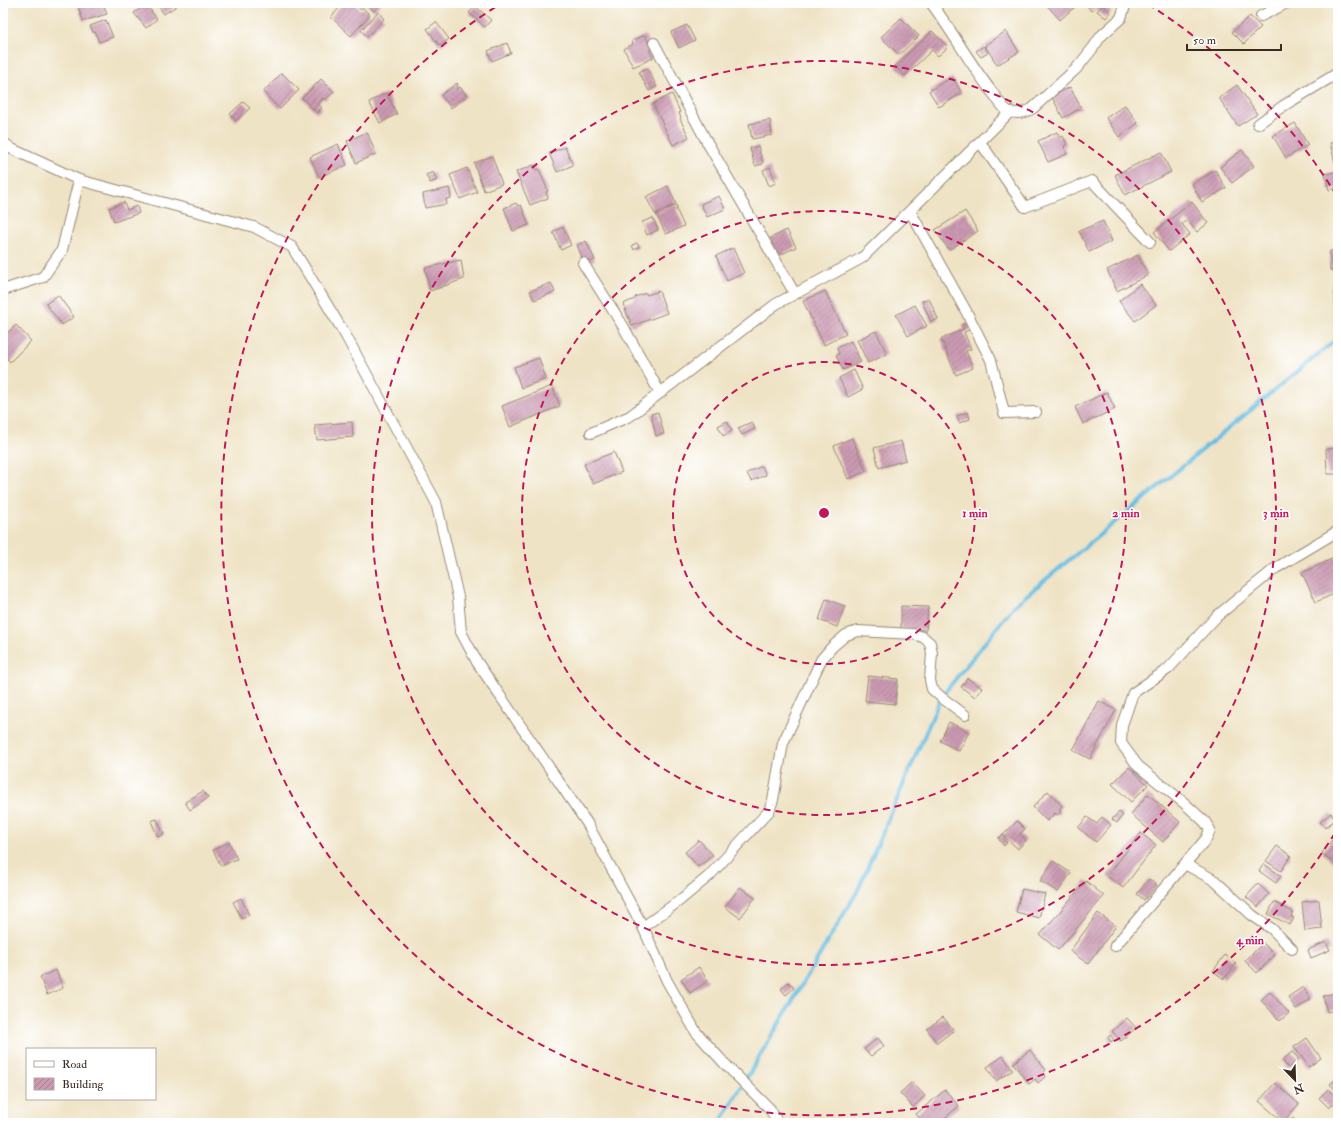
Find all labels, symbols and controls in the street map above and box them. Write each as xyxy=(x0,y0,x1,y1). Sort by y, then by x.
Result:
scale bar xyxy=(1187,26,1281,52)
text: 50 m xyxy=(1193,33,1217,48)
centre of rings xyxy=(817,506,831,520)
text: 1 min xyxy=(962,506,989,521)
text: 2 min xyxy=(1112,506,1140,521)
text: 3 min xyxy=(1263,506,1290,521)
text: 4 min xyxy=(1235,933,1265,948)
legend xyxy=(26,1048,156,1100)
text: Road xyxy=(62,1057,87,1072)
north arrow xyxy=(1275,1060,1315,1100)
text: Building xyxy=(62,1077,105,1092)
text: N xyxy=(1291,1080,1307,1097)

